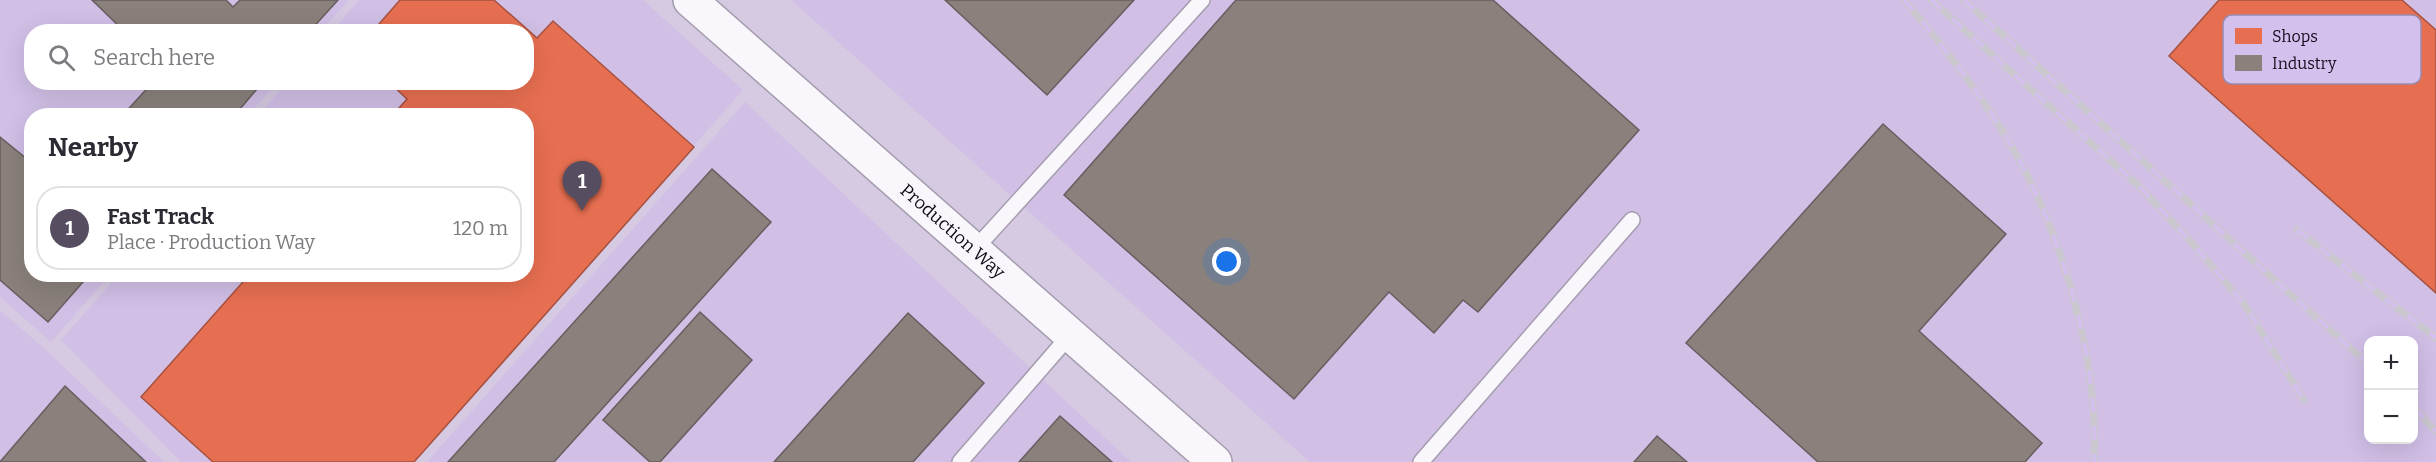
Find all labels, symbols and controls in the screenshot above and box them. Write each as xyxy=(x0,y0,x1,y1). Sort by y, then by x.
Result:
legend xyxy=(2223,15,2421,84)
search box xyxy=(24,24,534,90)
text: Shops xyxy=(2272,27,2318,46)
icon: search xyxy=(45,41,78,74)
text: Search here xyxy=(93,44,215,71)
text: Industry xyxy=(2272,54,2337,73)
text: Nearby xyxy=(48,132,138,163)
pin: 1 xyxy=(562,162,602,211)
street label: Production Way xyxy=(896,179,1010,284)
text: Fast Track xyxy=(107,203,214,230)
text: 1 xyxy=(65,216,74,240)
text: 120 m xyxy=(453,216,508,240)
text: Place · Production Way xyxy=(107,230,315,254)
your location xyxy=(1212,247,1241,276)
map controls xyxy=(2364,336,2418,444)
button: + xyxy=(2364,336,2418,390)
button: − xyxy=(2364,390,2418,444)

